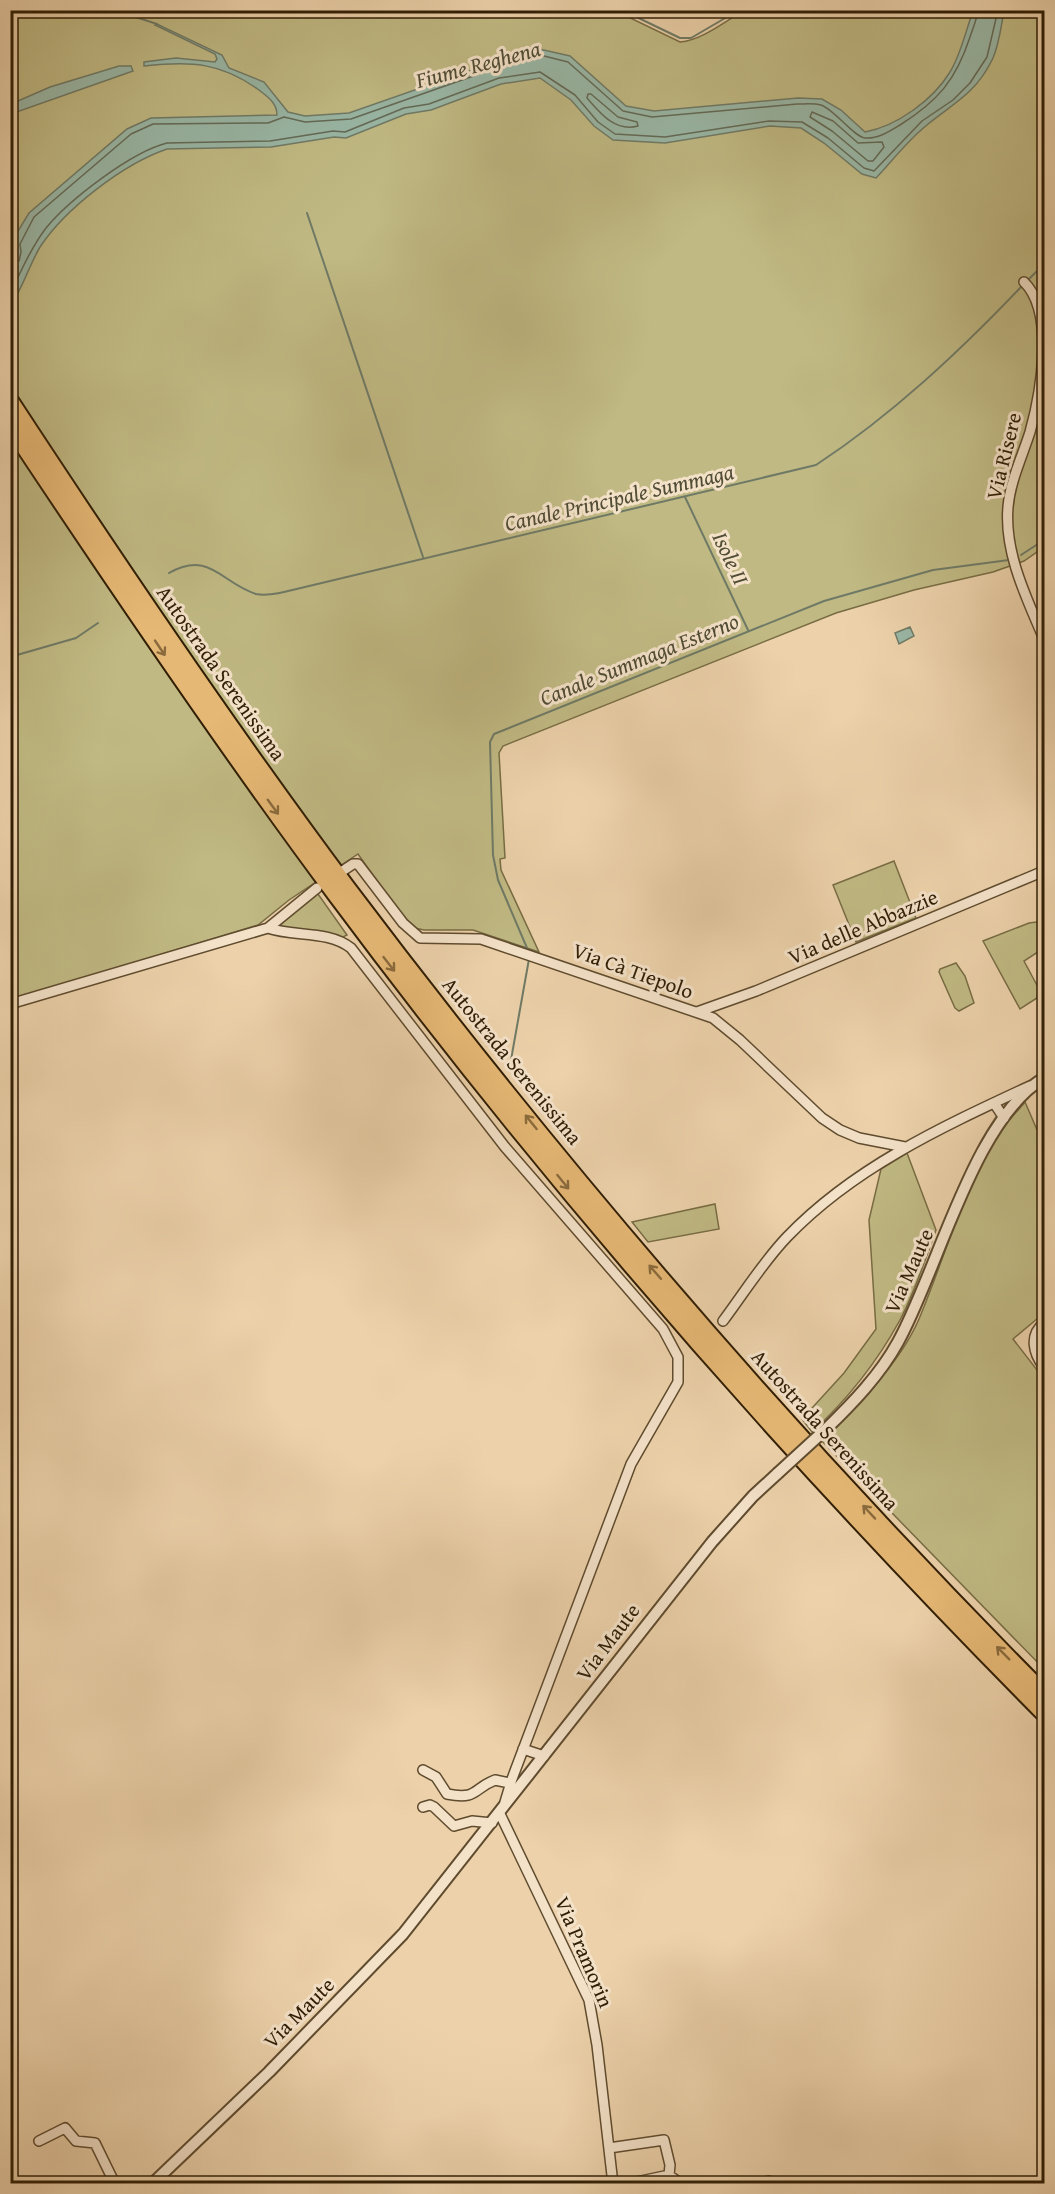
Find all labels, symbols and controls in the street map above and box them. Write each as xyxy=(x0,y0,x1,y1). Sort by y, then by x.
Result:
water label: Fiume Reghena xyxy=(411,32,544,96)
street label: Via Risere xyxy=(978,409,1029,503)
water label: Canale Principale Summaga xyxy=(501,455,737,539)
water label: Isole II xyxy=(705,526,757,590)
street label: Autostrada Serenissima xyxy=(149,579,294,767)
water label: Canale Summaga Esterno xyxy=(535,604,743,714)
one-way arrow xyxy=(154,640,166,656)
one-way arrow xyxy=(267,799,279,815)
street label: Via delle Abbazzie xyxy=(783,881,943,972)
street label: Via Cà Tiepolo xyxy=(569,934,698,1007)
one-way arrow xyxy=(383,955,396,971)
street label: Autostrada Serenissima xyxy=(435,970,590,1151)
one-way arrow xyxy=(524,1115,538,1130)
one-way arrow xyxy=(557,1174,570,1190)
street label: Via Maute xyxy=(876,1223,941,1318)
one-way arrow xyxy=(648,1265,662,1280)
street label: Autostrada Serenissima xyxy=(744,1342,906,1517)
one-way arrow xyxy=(862,1505,876,1520)
street label: Via Maute xyxy=(568,1596,647,1687)
one-way arrow xyxy=(996,1646,1011,1660)
street label: Via Pramorin xyxy=(547,1891,622,2012)
street label: Via Maute xyxy=(256,1970,342,2055)

